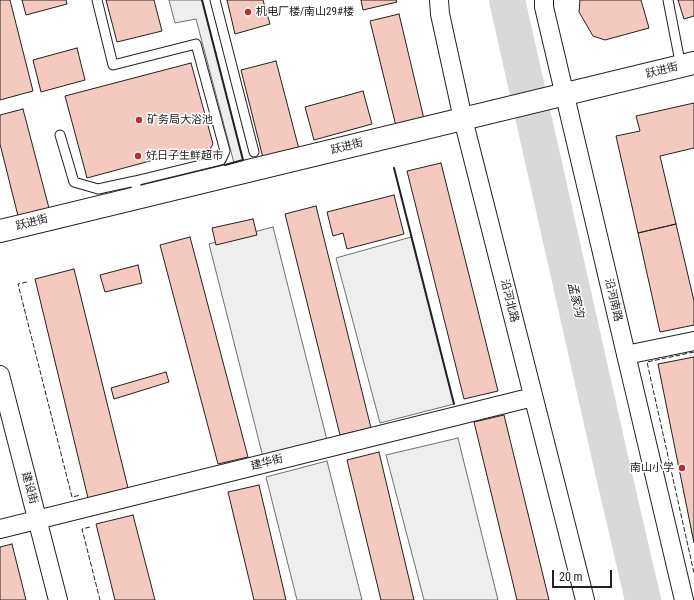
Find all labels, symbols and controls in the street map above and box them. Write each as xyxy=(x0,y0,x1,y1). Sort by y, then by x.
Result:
place label: 机电厂楼/南山29#楼 xyxy=(256,5,354,19)
marker: 机电厂楼/南山29#楼 xyxy=(243,7,253,17)
street label: 跃进街 xyxy=(644,61,680,81)
place label: 矿务局大浴池 xyxy=(147,113,213,127)
marker: 矿务局大浴池 xyxy=(134,115,144,125)
street label: 跃进街 xyxy=(329,137,365,157)
place label: 好日子生鲜超市 xyxy=(146,149,223,163)
marker: 好日子生鲜超市 xyxy=(133,151,143,161)
street label: 跃进街 xyxy=(14,213,50,233)
street label: 沿河南路 xyxy=(602,277,624,323)
street label: 沿河北路 xyxy=(497,278,521,324)
water label: 孟家沟 xyxy=(564,281,586,319)
street label: 建华街 xyxy=(249,453,285,473)
place label: 南山小学 xyxy=(630,461,674,475)
marker: 南山小学 xyxy=(677,463,687,473)
street label: 建设街 xyxy=(18,470,40,506)
scale bar xyxy=(554,562,614,588)
text: 20 m xyxy=(559,570,583,584)

